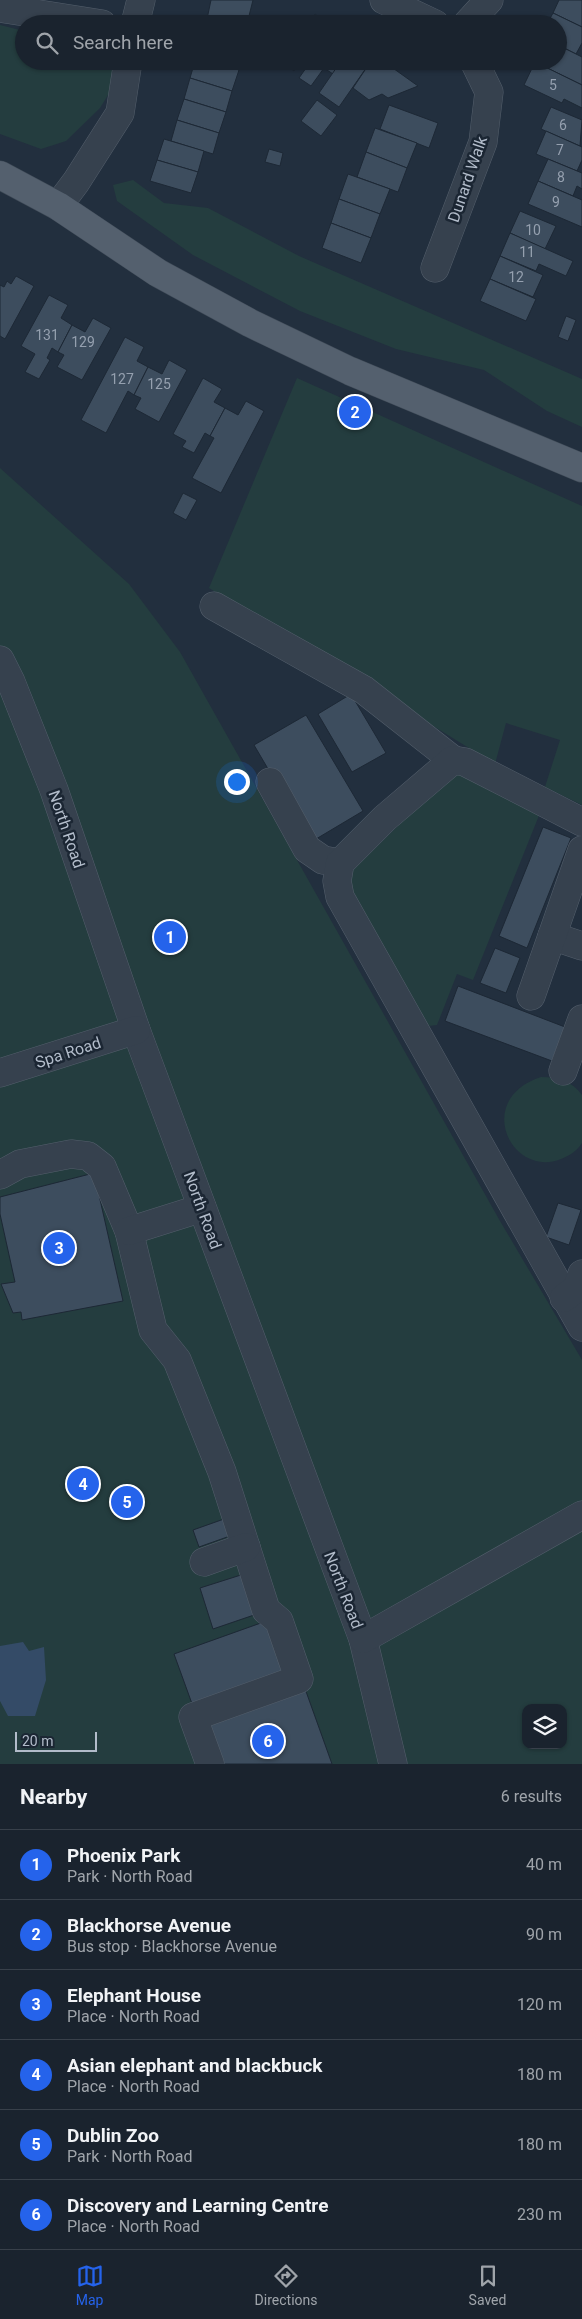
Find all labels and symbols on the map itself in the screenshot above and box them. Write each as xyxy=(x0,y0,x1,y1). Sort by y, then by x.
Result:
house number: 5 xyxy=(549,77,557,93)
house number: 6 xyxy=(559,117,567,133)
street label: Dunard Walk xyxy=(444,133,491,225)
house number: 7 xyxy=(556,142,564,158)
house number: 8 xyxy=(557,169,565,185)
house number: 9 xyxy=(552,194,560,210)
house number: 10 xyxy=(525,222,541,238)
house number: 11 xyxy=(519,244,535,260)
house number: 12 xyxy=(508,269,524,285)
house number: 131 xyxy=(35,327,59,343)
house number: 129 xyxy=(71,334,95,350)
house number: 127 xyxy=(110,371,134,387)
house number: 125 xyxy=(147,376,171,392)
pin: 2 xyxy=(339,393,371,431)
your location xyxy=(224,769,250,795)
street label: North Road xyxy=(44,788,89,871)
pin: 1 xyxy=(154,918,186,956)
street label: Spa Road xyxy=(33,1033,103,1072)
street label: North Road xyxy=(180,1169,225,1252)
pin: 3 xyxy=(43,1229,75,1267)
pin: 4 xyxy=(67,1465,99,1503)
pin: 5 xyxy=(111,1483,143,1521)
street label: North Road xyxy=(320,1549,367,1631)
pin: 6 xyxy=(252,1722,284,1760)
scale bar xyxy=(15,1729,98,1752)

